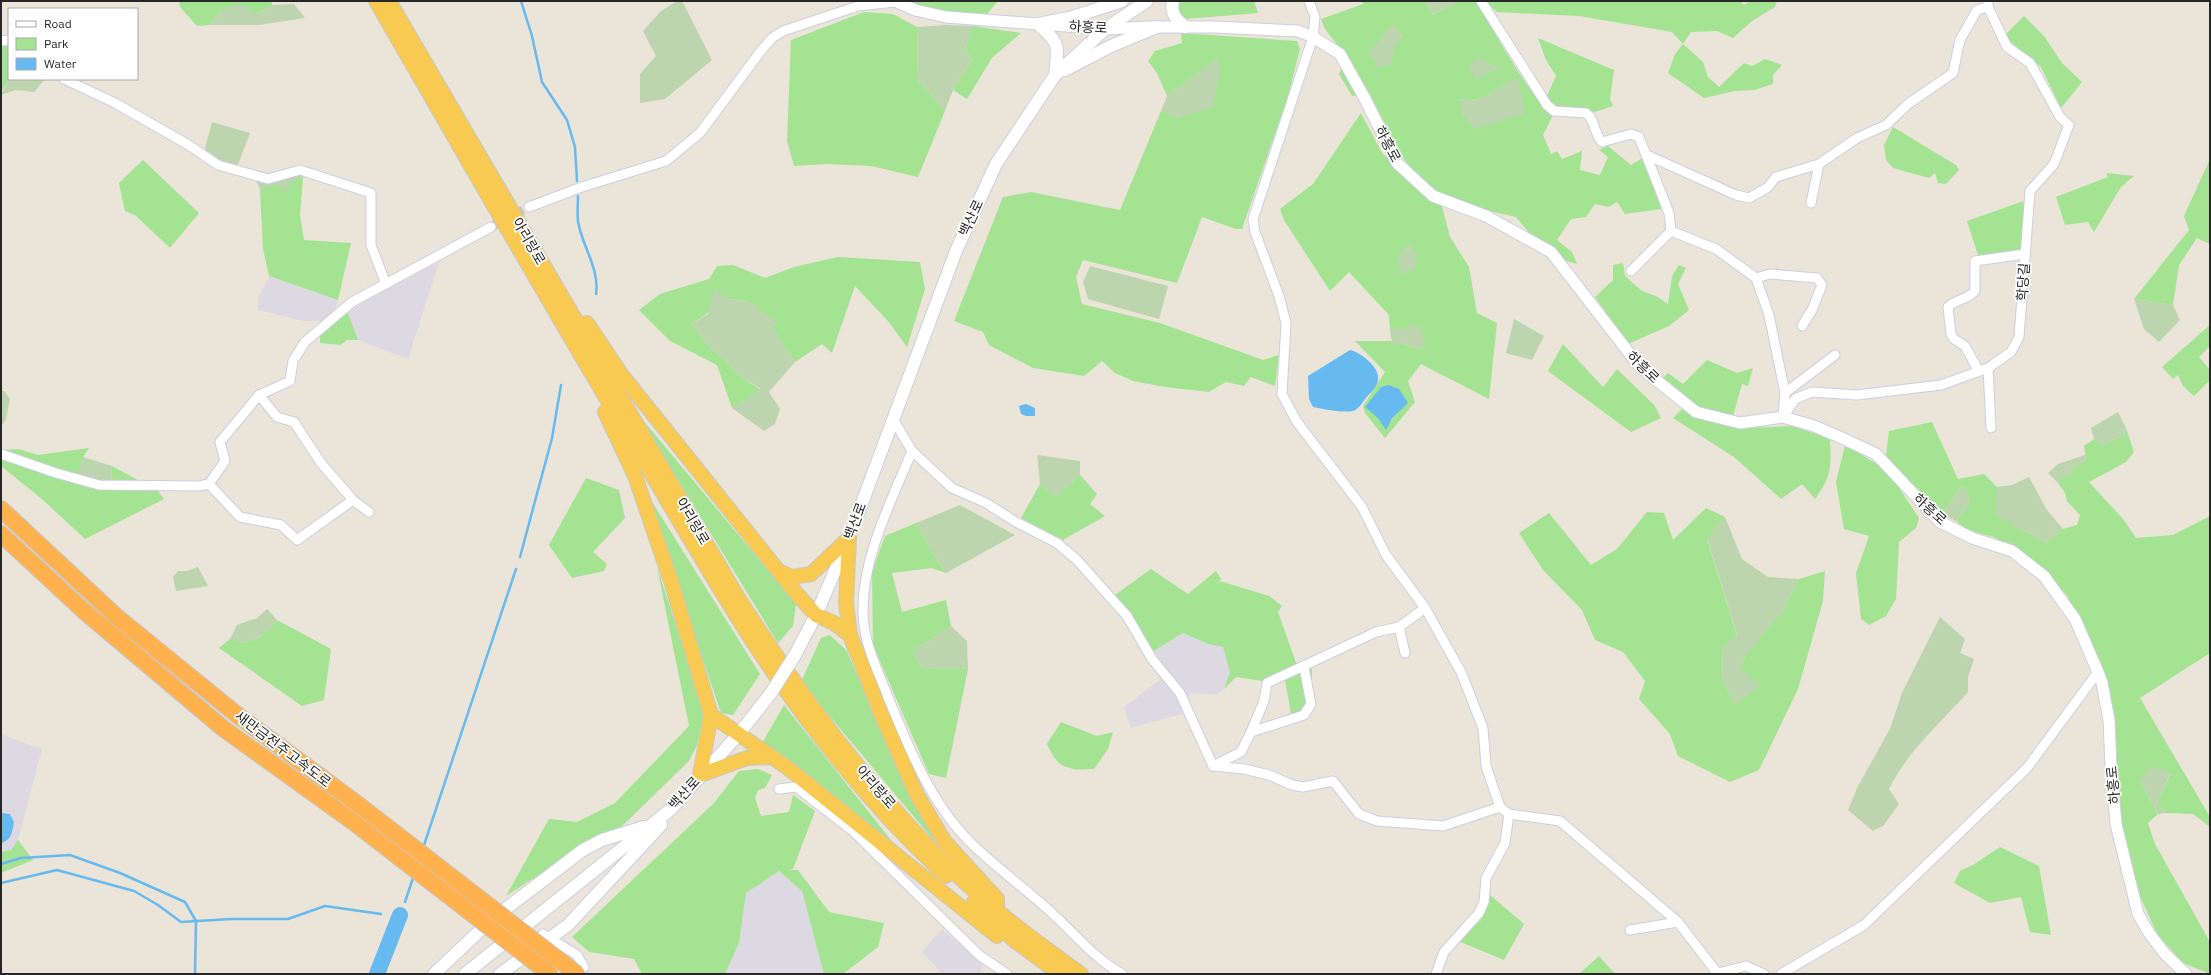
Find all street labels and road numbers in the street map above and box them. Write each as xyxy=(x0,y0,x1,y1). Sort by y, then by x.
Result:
street label: 하흥로 xyxy=(1068,17,1108,37)
street label: 하흥로 xyxy=(1371,123,1405,165)
street label: 백산로 xyxy=(955,197,987,239)
street label: 아리랑로 xyxy=(508,214,550,268)
street label: 학당길 xyxy=(2013,262,2033,302)
street label: 하흥로 xyxy=(1623,347,1663,387)
street label: 하흥로 xyxy=(1910,489,1950,529)
street label: 아리랑로 xyxy=(672,494,714,548)
street label: 백산로 xyxy=(840,500,870,542)
street label: 새만금전주고속도로 xyxy=(231,707,335,791)
street label: 아리랑로 xyxy=(852,762,900,812)
street label: 하흥로 xyxy=(2102,765,2124,805)
street label: 백산로 xyxy=(664,773,704,813)

